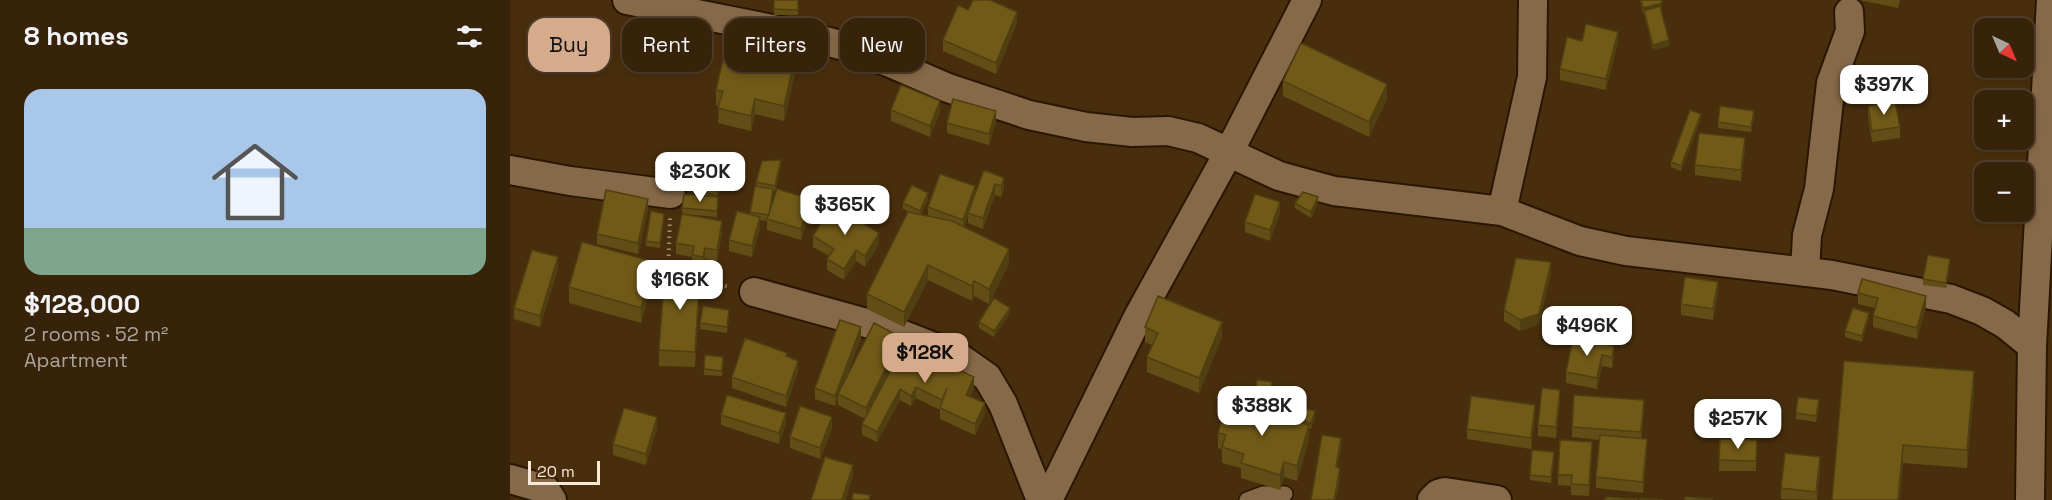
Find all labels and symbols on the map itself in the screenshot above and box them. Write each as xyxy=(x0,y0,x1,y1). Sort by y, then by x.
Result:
north arrow xyxy=(1974,18,2034,78)
pin: $397K xyxy=(1842,65,1926,116)
pin: $230K xyxy=(658,152,742,203)
pin: $365K xyxy=(803,185,887,236)
pin: $166K xyxy=(638,260,722,311)
pin: $496K xyxy=(1545,306,1629,357)
pin: $128K xyxy=(883,333,967,384)
pin: $388K xyxy=(1220,386,1304,437)
pin: $257K xyxy=(1696,399,1780,450)
scale bar xyxy=(528,458,600,486)

